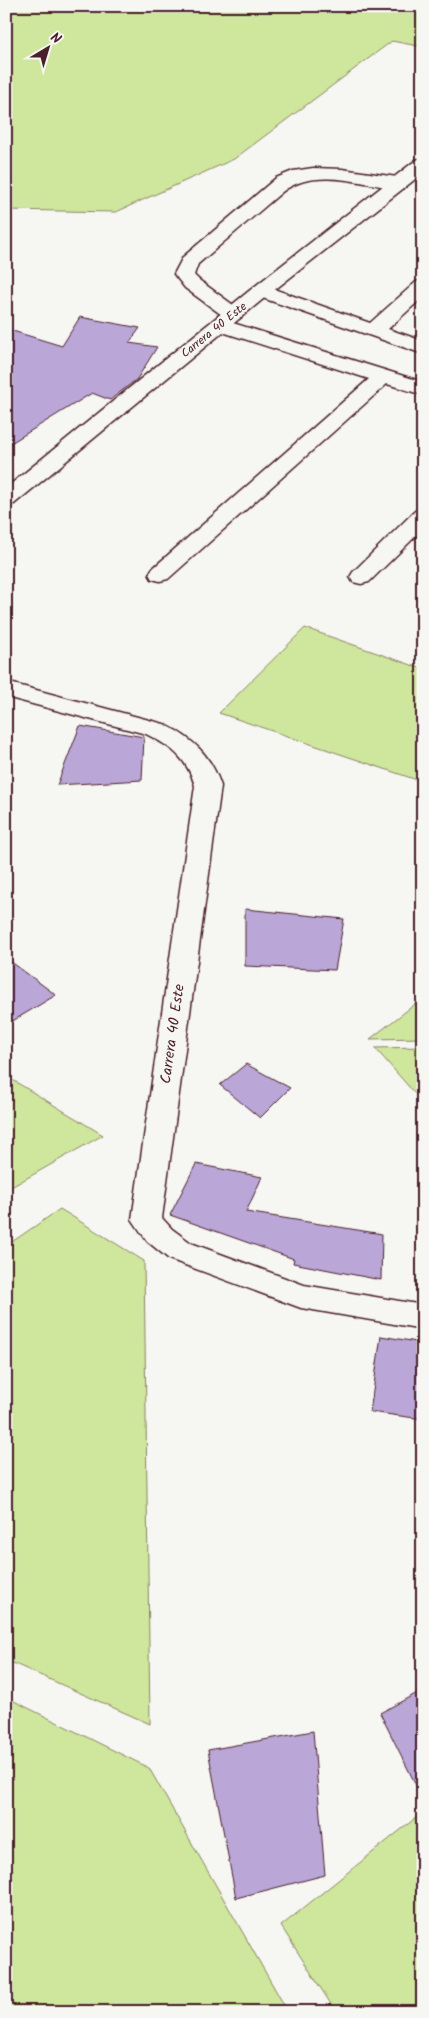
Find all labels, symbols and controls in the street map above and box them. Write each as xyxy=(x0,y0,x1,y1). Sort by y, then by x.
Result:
north arrow xyxy=(22,22,72,72)
text: N xyxy=(45,27,66,50)
street label: Carrera 40 Este xyxy=(177,297,252,363)
street label: Carrera 40 Este xyxy=(154,982,192,1085)

